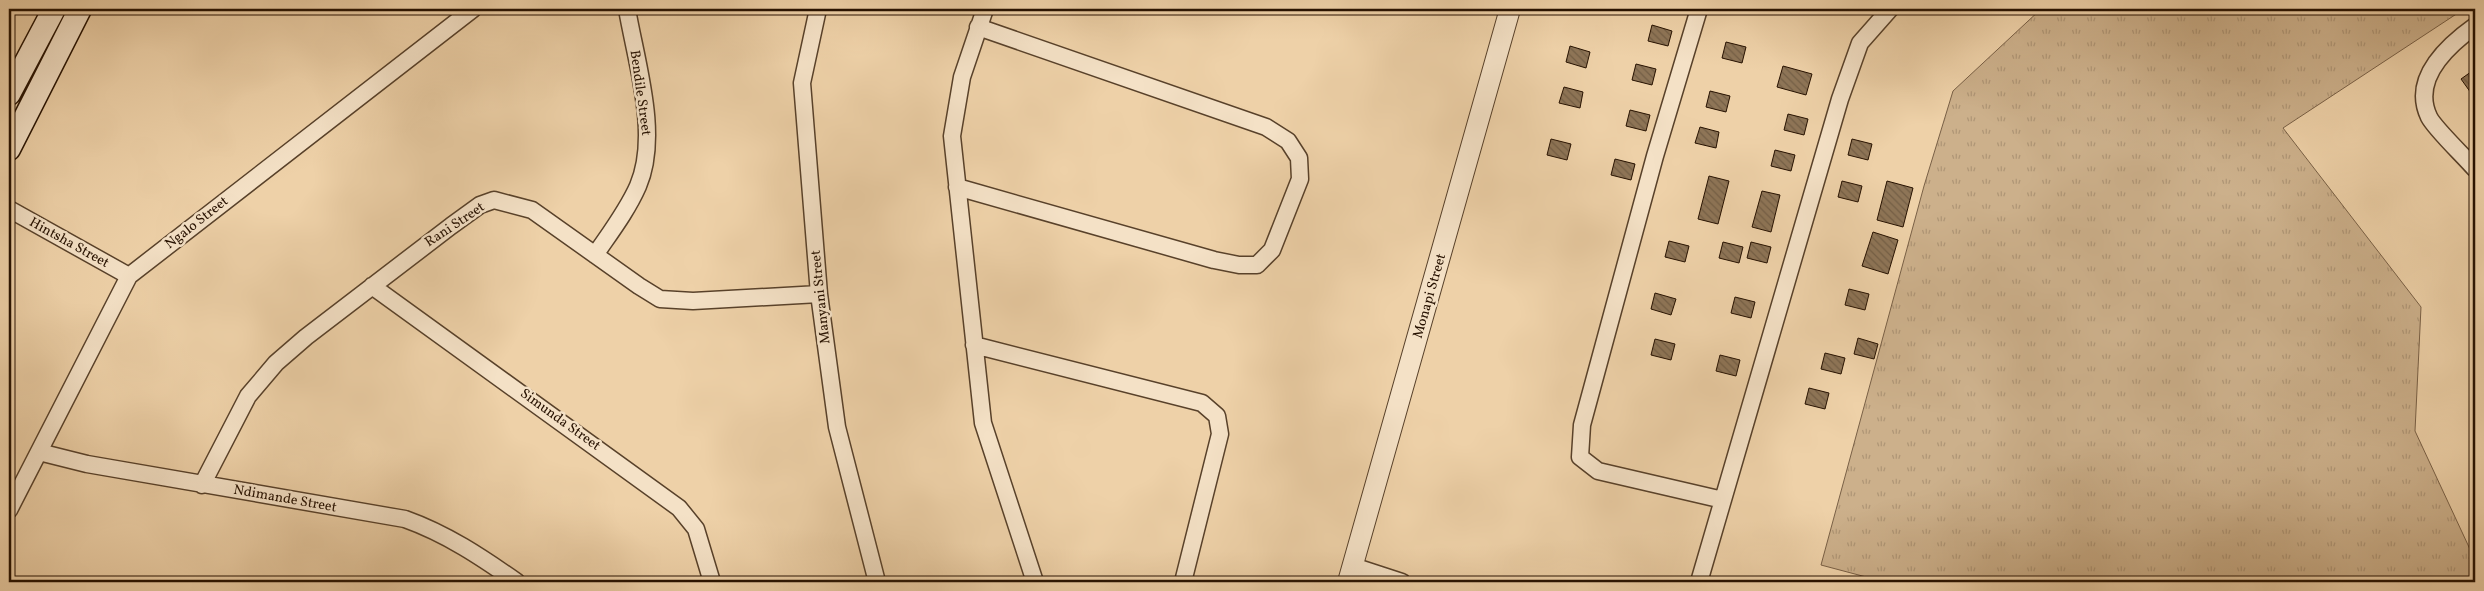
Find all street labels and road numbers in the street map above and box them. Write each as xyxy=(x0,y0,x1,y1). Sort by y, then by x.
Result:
street label: Bendile Street xyxy=(625,49,655,137)
street label: Ngalo Street xyxy=(161,192,233,254)
street label: Rani Street xyxy=(421,198,489,252)
street label: Hintsha Street xyxy=(26,213,113,273)
street label: Manyani Street xyxy=(807,249,835,345)
street label: Monapi Street xyxy=(1409,251,1451,341)
street label: Simunda Street xyxy=(516,384,604,456)
street label: Ndimande Street xyxy=(232,481,338,517)

